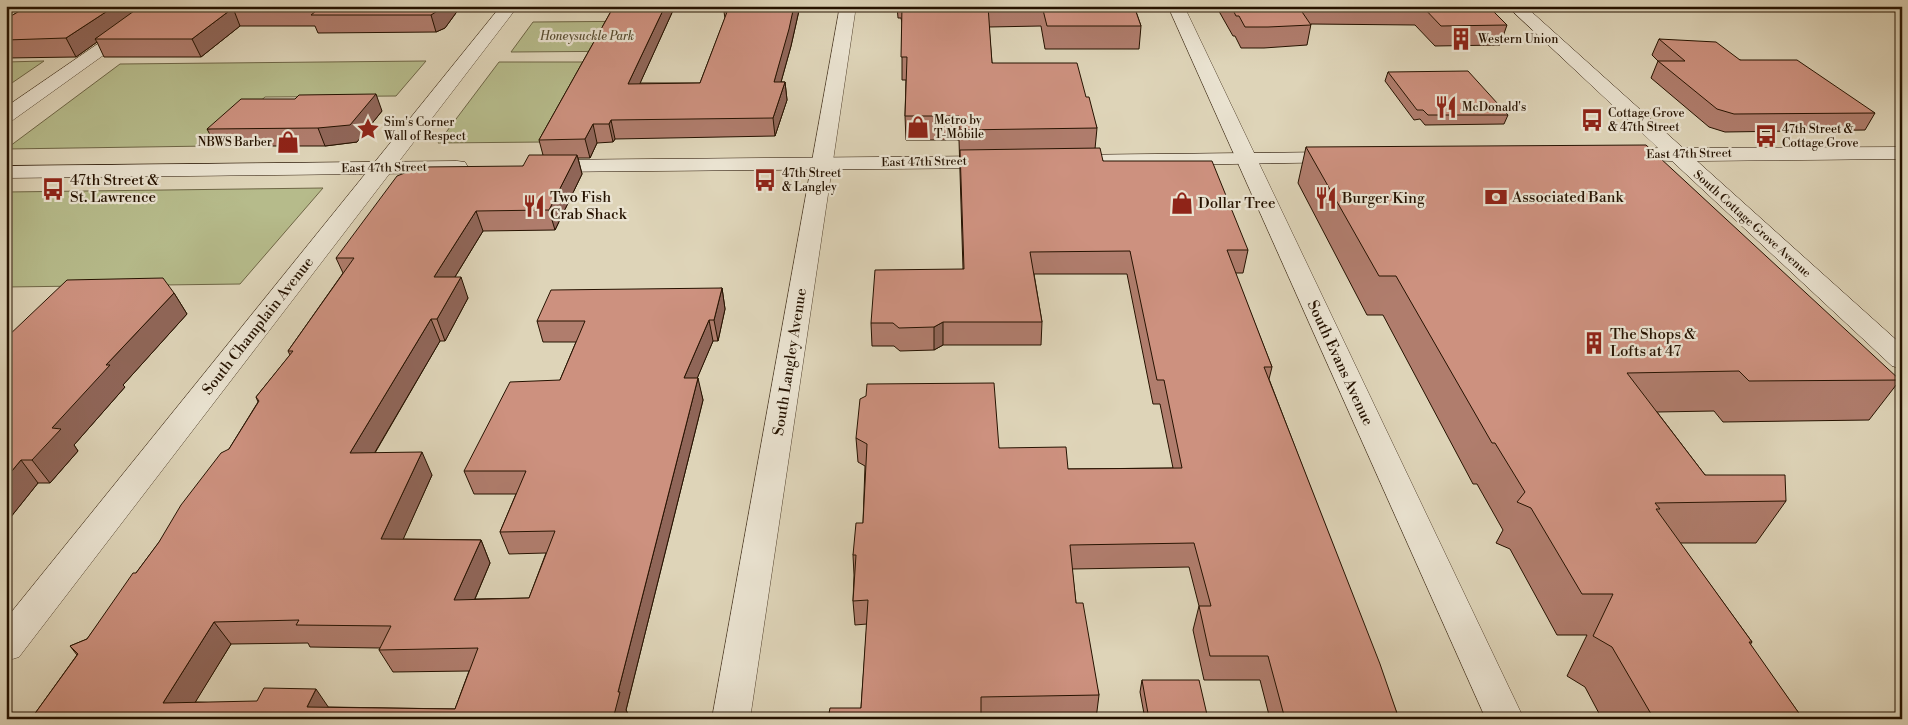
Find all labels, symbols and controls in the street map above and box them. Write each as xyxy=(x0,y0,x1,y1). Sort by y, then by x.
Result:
building icon: Western Union xyxy=(1448,26,1474,52)
park label: Honeysuckle Park xyxy=(539,29,634,44)
place label: Western Union xyxy=(1477,32,1558,47)
restaurant icon: McDonald's xyxy=(1433,94,1459,120)
place label: McDonald's xyxy=(1462,100,1526,115)
place label: Cottage Grove & 47th Street xyxy=(1608,106,1685,135)
bus stop icon: Cottage Grove & 47th Street xyxy=(1579,107,1605,133)
place label: Metro by T-Mobile xyxy=(934,113,984,142)
shop icon: Metro by T-Mobile xyxy=(905,114,931,140)
place label: Sim's Corner Wall of Respect xyxy=(383,115,467,144)
place icon: Sim's Corner Wall of Respect xyxy=(355,116,381,142)
place label: 47th Street & Cottage Grove xyxy=(1782,122,1859,151)
bus stop icon: 47th Street & Cottage Grove xyxy=(1753,123,1779,149)
shop icon: NBWS Barber xyxy=(275,129,301,155)
place label: NBWS Barber xyxy=(198,135,272,150)
street label: East 47th Street xyxy=(1646,146,1733,162)
street label: East 47th Street xyxy=(881,154,968,170)
street label: East 47th Street xyxy=(341,160,428,176)
place label: 47th Street & Langley xyxy=(782,166,842,195)
bus stop icon: 47th Street & Langley xyxy=(752,167,778,193)
street label: South Cottage Grove Avenue xyxy=(1690,167,1814,281)
place label: 47th Street & St. Lawrence xyxy=(70,171,159,207)
bus stop icon: 47th Street & St. Lawrence xyxy=(40,176,66,202)
bank icon: Associated Bank xyxy=(1483,184,1509,210)
restaurant icon: Burger King xyxy=(1313,185,1339,211)
place label: Two Fish Crab Shack xyxy=(550,188,628,224)
place label: Associated Bank xyxy=(1511,188,1624,207)
place label: Burger King xyxy=(1341,189,1425,208)
shop icon: Dollar Tree xyxy=(1169,190,1195,216)
restaurant icon: Two Fish Crab Shack xyxy=(521,193,547,219)
place label: Dollar Tree xyxy=(1198,194,1276,213)
street label: South Champlain Avenue xyxy=(198,253,318,399)
street label: South Langley Avenue xyxy=(769,287,811,437)
street label: South Evans Avenue xyxy=(1303,297,1377,429)
place label: The Shops & Lofts at 47 xyxy=(1610,325,1696,361)
building icon: The Shops & Lofts at 47 xyxy=(1581,330,1607,356)

